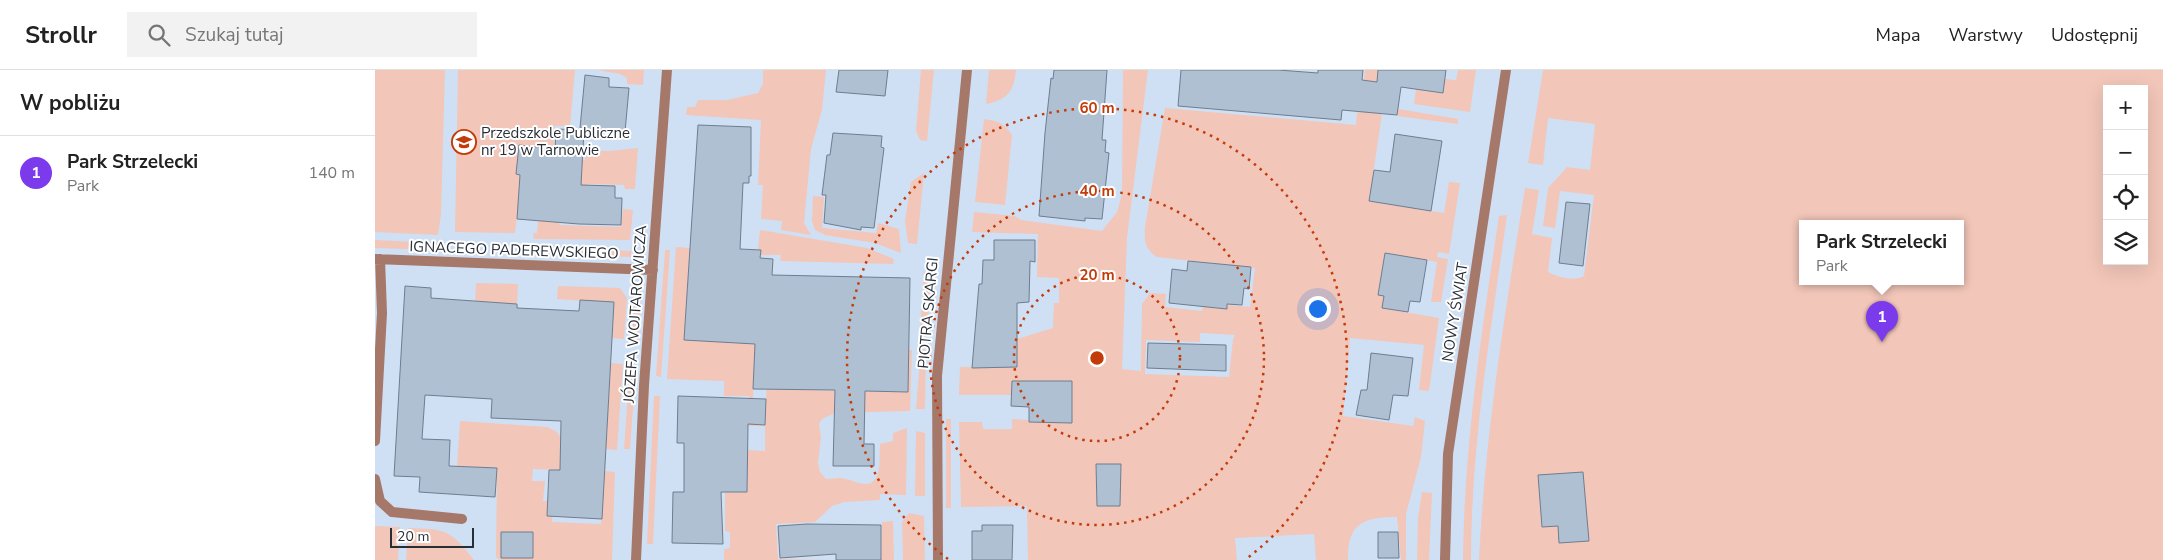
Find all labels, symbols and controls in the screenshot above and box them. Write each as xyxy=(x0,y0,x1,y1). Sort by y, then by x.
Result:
search box xyxy=(127,12,477,57)
text: Strollr xyxy=(25,19,97,51)
icon: search xyxy=(145,21,173,49)
text: Szukaj tutaj xyxy=(185,22,284,48)
text: Mapa xyxy=(1876,23,1920,47)
text: Warstwy xyxy=(1948,23,2023,47)
text: Udostępnij xyxy=(2051,23,2138,47)
map controls xyxy=(2103,85,2148,265)
button: + xyxy=(2103,85,2148,130)
text: W pobliżu xyxy=(20,89,121,117)
text: 60 m xyxy=(1079,98,1115,118)
place label: Przedszkole Publiczne nr 19 w Tarnowie xyxy=(481,123,630,160)
school or university icon: Przedszkole Publiczne nr 19 w Tarnowie xyxy=(451,129,477,155)
button: − xyxy=(2103,130,2148,175)
text: Park Strzelecki xyxy=(67,149,198,175)
text: 1 xyxy=(31,162,41,184)
text: 140 m xyxy=(308,162,355,184)
text: Park xyxy=(67,175,99,197)
button: locate xyxy=(2103,175,2148,220)
text: 40 m xyxy=(1079,181,1115,201)
popup xyxy=(1799,220,1964,285)
button: layers xyxy=(2103,220,2148,265)
street label: JÓZEFA WOJTAROWICZA xyxy=(618,224,651,405)
text: Park Strzelecki xyxy=(1816,229,1947,255)
street label: IGNACEGO PADEREWSKIEGO xyxy=(409,236,619,264)
text: Park xyxy=(1816,255,1848,277)
street label: PIOTRA SKARGI xyxy=(913,256,943,370)
street label: NOWY ŚWIAT xyxy=(1436,261,1473,363)
text: 20 m xyxy=(1079,265,1115,285)
your location xyxy=(1305,296,1331,322)
pin: 1 xyxy=(1866,301,1898,342)
centre of rings xyxy=(1088,349,1106,367)
scale bar xyxy=(390,525,474,548)
text: 20 m xyxy=(397,527,429,546)

